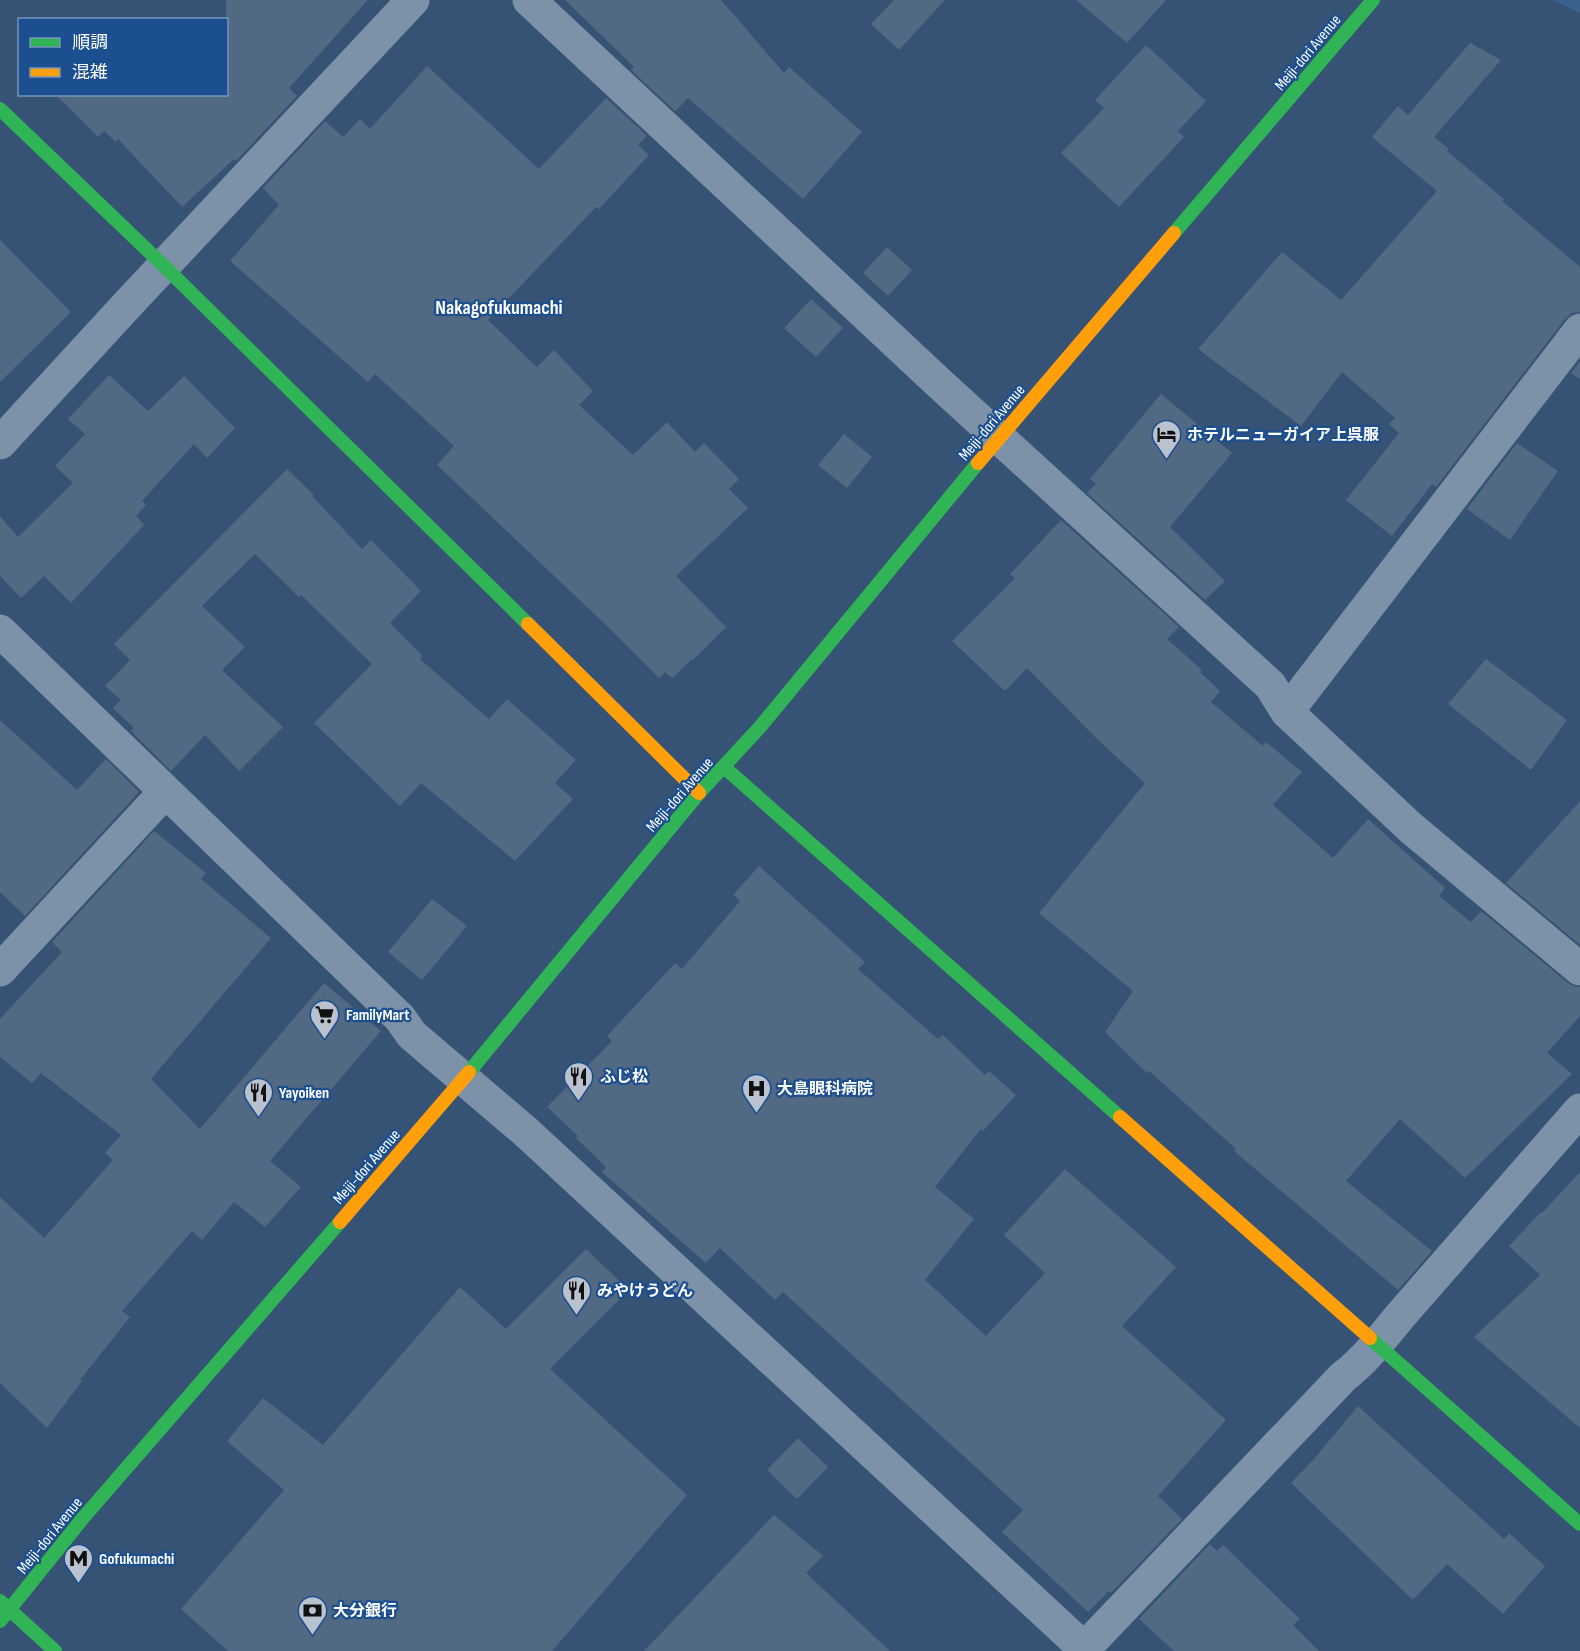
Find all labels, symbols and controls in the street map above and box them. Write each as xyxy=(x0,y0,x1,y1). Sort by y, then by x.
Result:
street label: Meiji-dori Avenue xyxy=(1271,11,1345,95)
legend xyxy=(18,18,228,96)
text: 順調 xyxy=(72,32,108,53)
text: 混雑 xyxy=(72,62,108,83)
district label: Nakagofukumachi xyxy=(435,296,563,320)
street label: Meiji-dori Avenue xyxy=(955,381,1029,465)
hotel icon: ホテルニューガイア上呉服 xyxy=(1150,418,1182,460)
place label: ホテルニューガイア上呉服 xyxy=(1187,426,1379,445)
street label: Meiji-dori Avenue xyxy=(642,754,718,836)
supermarket icon: FamilyMart xyxy=(309,998,341,1040)
place label: FamilyMart xyxy=(346,1006,410,1025)
restaurant icon: ふじ松 xyxy=(563,1060,595,1102)
place label: ふじ松 xyxy=(600,1068,648,1087)
hospital icon: 大島眼科病院 xyxy=(740,1072,772,1114)
restaurant icon: Yayoiken xyxy=(242,1076,274,1118)
place label: 大島眼科病院 xyxy=(777,1080,873,1099)
place label: Yayoiken xyxy=(279,1084,329,1103)
street label: Meiji-dori Avenue xyxy=(329,1126,405,1208)
restaurant icon: みやけうどん xyxy=(560,1274,592,1316)
place label: みやけうどん xyxy=(597,1282,693,1301)
street label: Meiji-dori Avenue xyxy=(13,1494,87,1578)
metro station icon: Gofukumachi xyxy=(62,1542,94,1584)
place label: Gofukumachi xyxy=(99,1550,174,1569)
bank icon: 大分銀行 xyxy=(296,1594,328,1636)
place label: 大分銀行 xyxy=(333,1602,397,1621)

